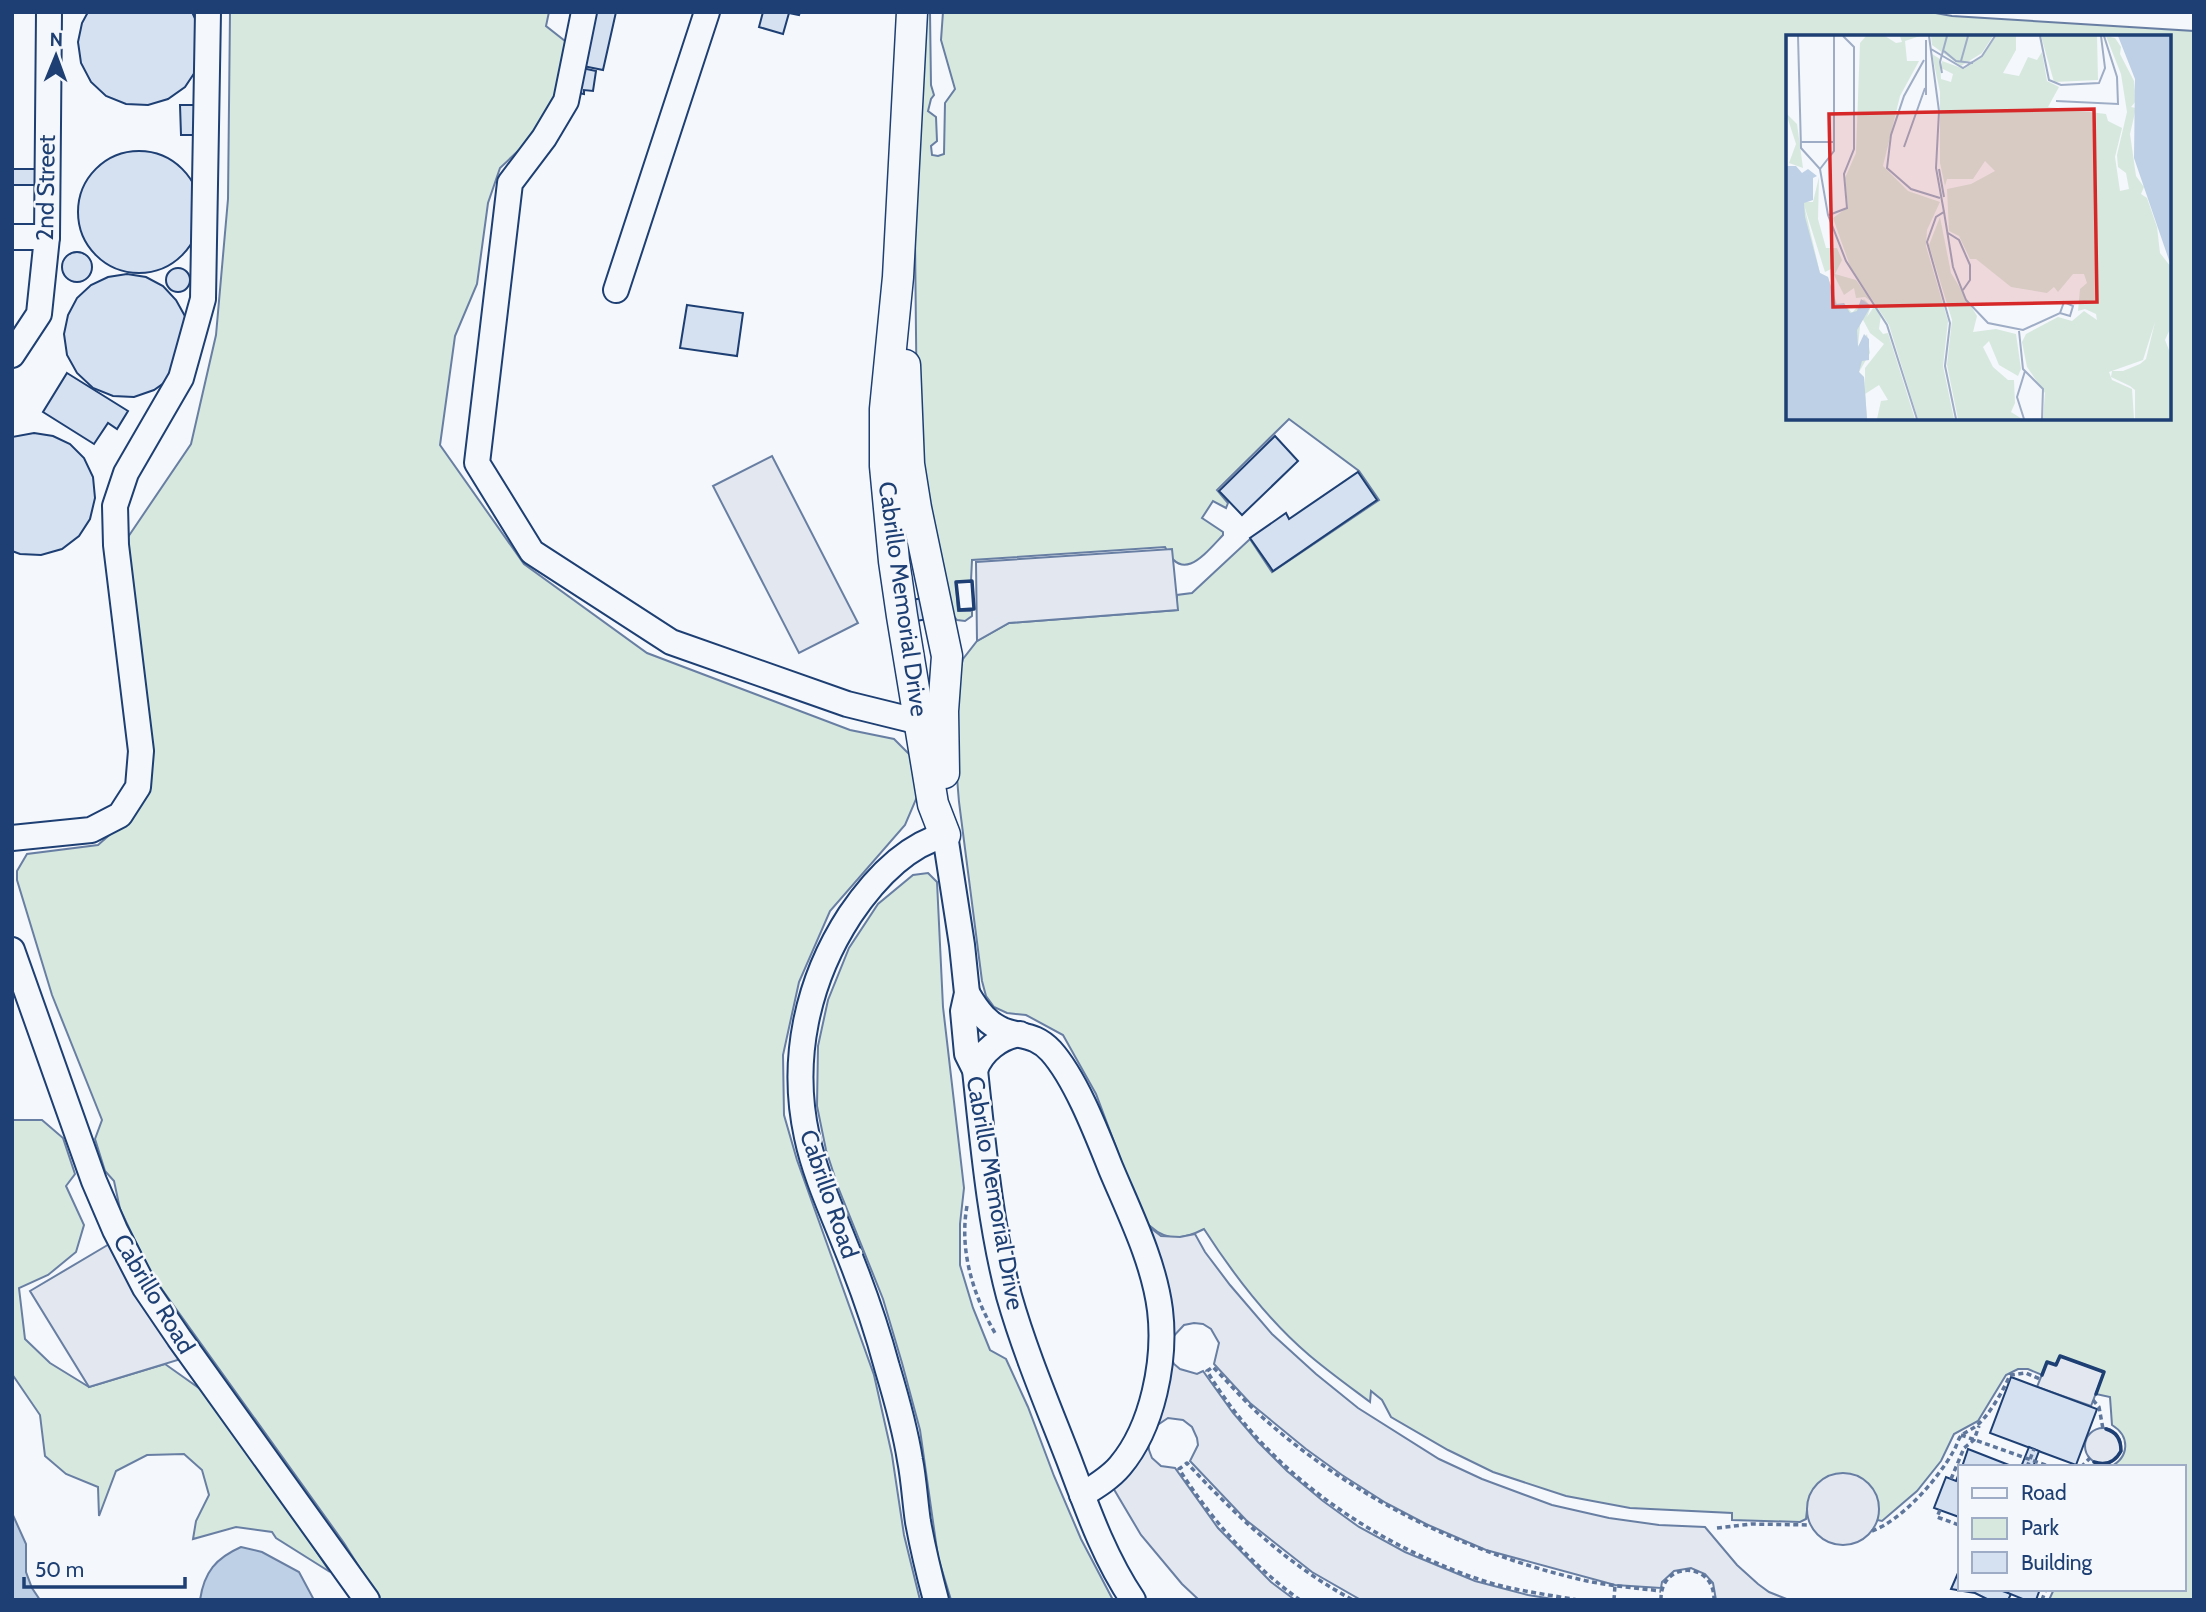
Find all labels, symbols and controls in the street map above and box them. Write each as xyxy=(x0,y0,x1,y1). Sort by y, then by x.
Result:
north arrow xyxy=(21,21,91,91)
text: N xyxy=(49,28,63,51)
inset map xyxy=(1786,35,2171,420)
street label: 2nd Street xyxy=(30,135,61,241)
street label: Cabrillo Memorial Drive xyxy=(873,480,934,718)
street label: Cabrillo Memorial Drive xyxy=(961,1074,1030,1312)
street label: Cabrillo Road xyxy=(794,1126,865,1262)
street label: Cabrillo Road xyxy=(107,1229,201,1359)
legend xyxy=(1958,1465,2185,1591)
text: Road xyxy=(2021,1480,2067,1505)
text: Park xyxy=(2021,1515,2059,1540)
scale bar xyxy=(24,1546,186,1590)
text: Building xyxy=(2021,1550,2093,1575)
text: 50 m xyxy=(35,1557,84,1582)

